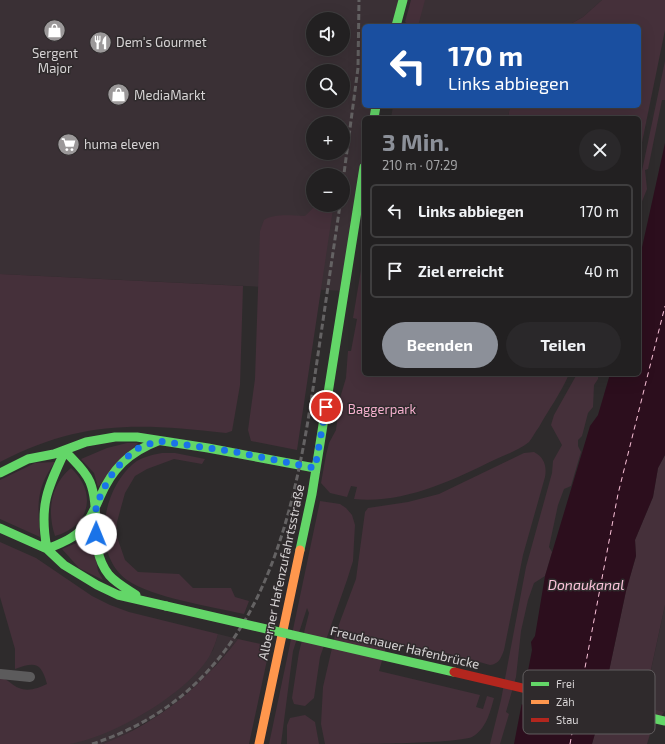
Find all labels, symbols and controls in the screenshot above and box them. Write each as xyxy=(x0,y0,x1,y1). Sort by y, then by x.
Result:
map controls xyxy=(306,12,350,212)
button: sound xyxy=(306,12,350,56)
shop icon: Sergent Major xyxy=(42,18,68,44)
restaurant icon: Dem's Gourmet xyxy=(87,29,113,55)
place label: Dem's Gourmet xyxy=(116,34,207,50)
text: 170 m xyxy=(448,38,523,72)
icon: left xyxy=(382,40,434,92)
place label: Sergent Major xyxy=(32,45,78,76)
button: search xyxy=(306,64,350,108)
text: Links abbiegen xyxy=(448,72,569,94)
shop icon: MediaMarkt xyxy=(105,82,131,108)
place label: MediaMarkt xyxy=(134,87,206,103)
button: + xyxy=(306,116,350,160)
text: 3 Min. xyxy=(382,127,450,156)
button: close xyxy=(579,129,621,171)
supermarket icon: huma eleven xyxy=(55,131,81,157)
place label: huma eleven xyxy=(84,136,160,152)
text: 210 m · 07:29 xyxy=(382,157,458,173)
button: − xyxy=(306,168,350,212)
icon: left xyxy=(384,200,406,222)
text: Links abbiegen xyxy=(418,202,524,220)
text: 170 m xyxy=(580,202,619,220)
icon: arrive xyxy=(384,260,406,282)
text: Ziel erreicht xyxy=(418,262,504,280)
text: 40 m xyxy=(584,262,619,280)
button: Beenden xyxy=(382,322,498,368)
button: Teilen xyxy=(506,322,621,368)
pin xyxy=(309,390,343,424)
icon: arrive xyxy=(315,396,337,418)
park label: Baggerpark xyxy=(348,401,417,417)
street label: Alberner Hafenzufahrtsstraße xyxy=(255,483,307,661)
position arrow xyxy=(75,513,117,555)
water label: Donaukanal xyxy=(548,576,624,593)
street label: Freudenauer Hafenbrücke xyxy=(329,622,481,672)
legend xyxy=(523,670,655,734)
text: Frei xyxy=(556,677,575,690)
text: Zäh xyxy=(556,695,575,708)
text: Stau xyxy=(556,713,579,726)

